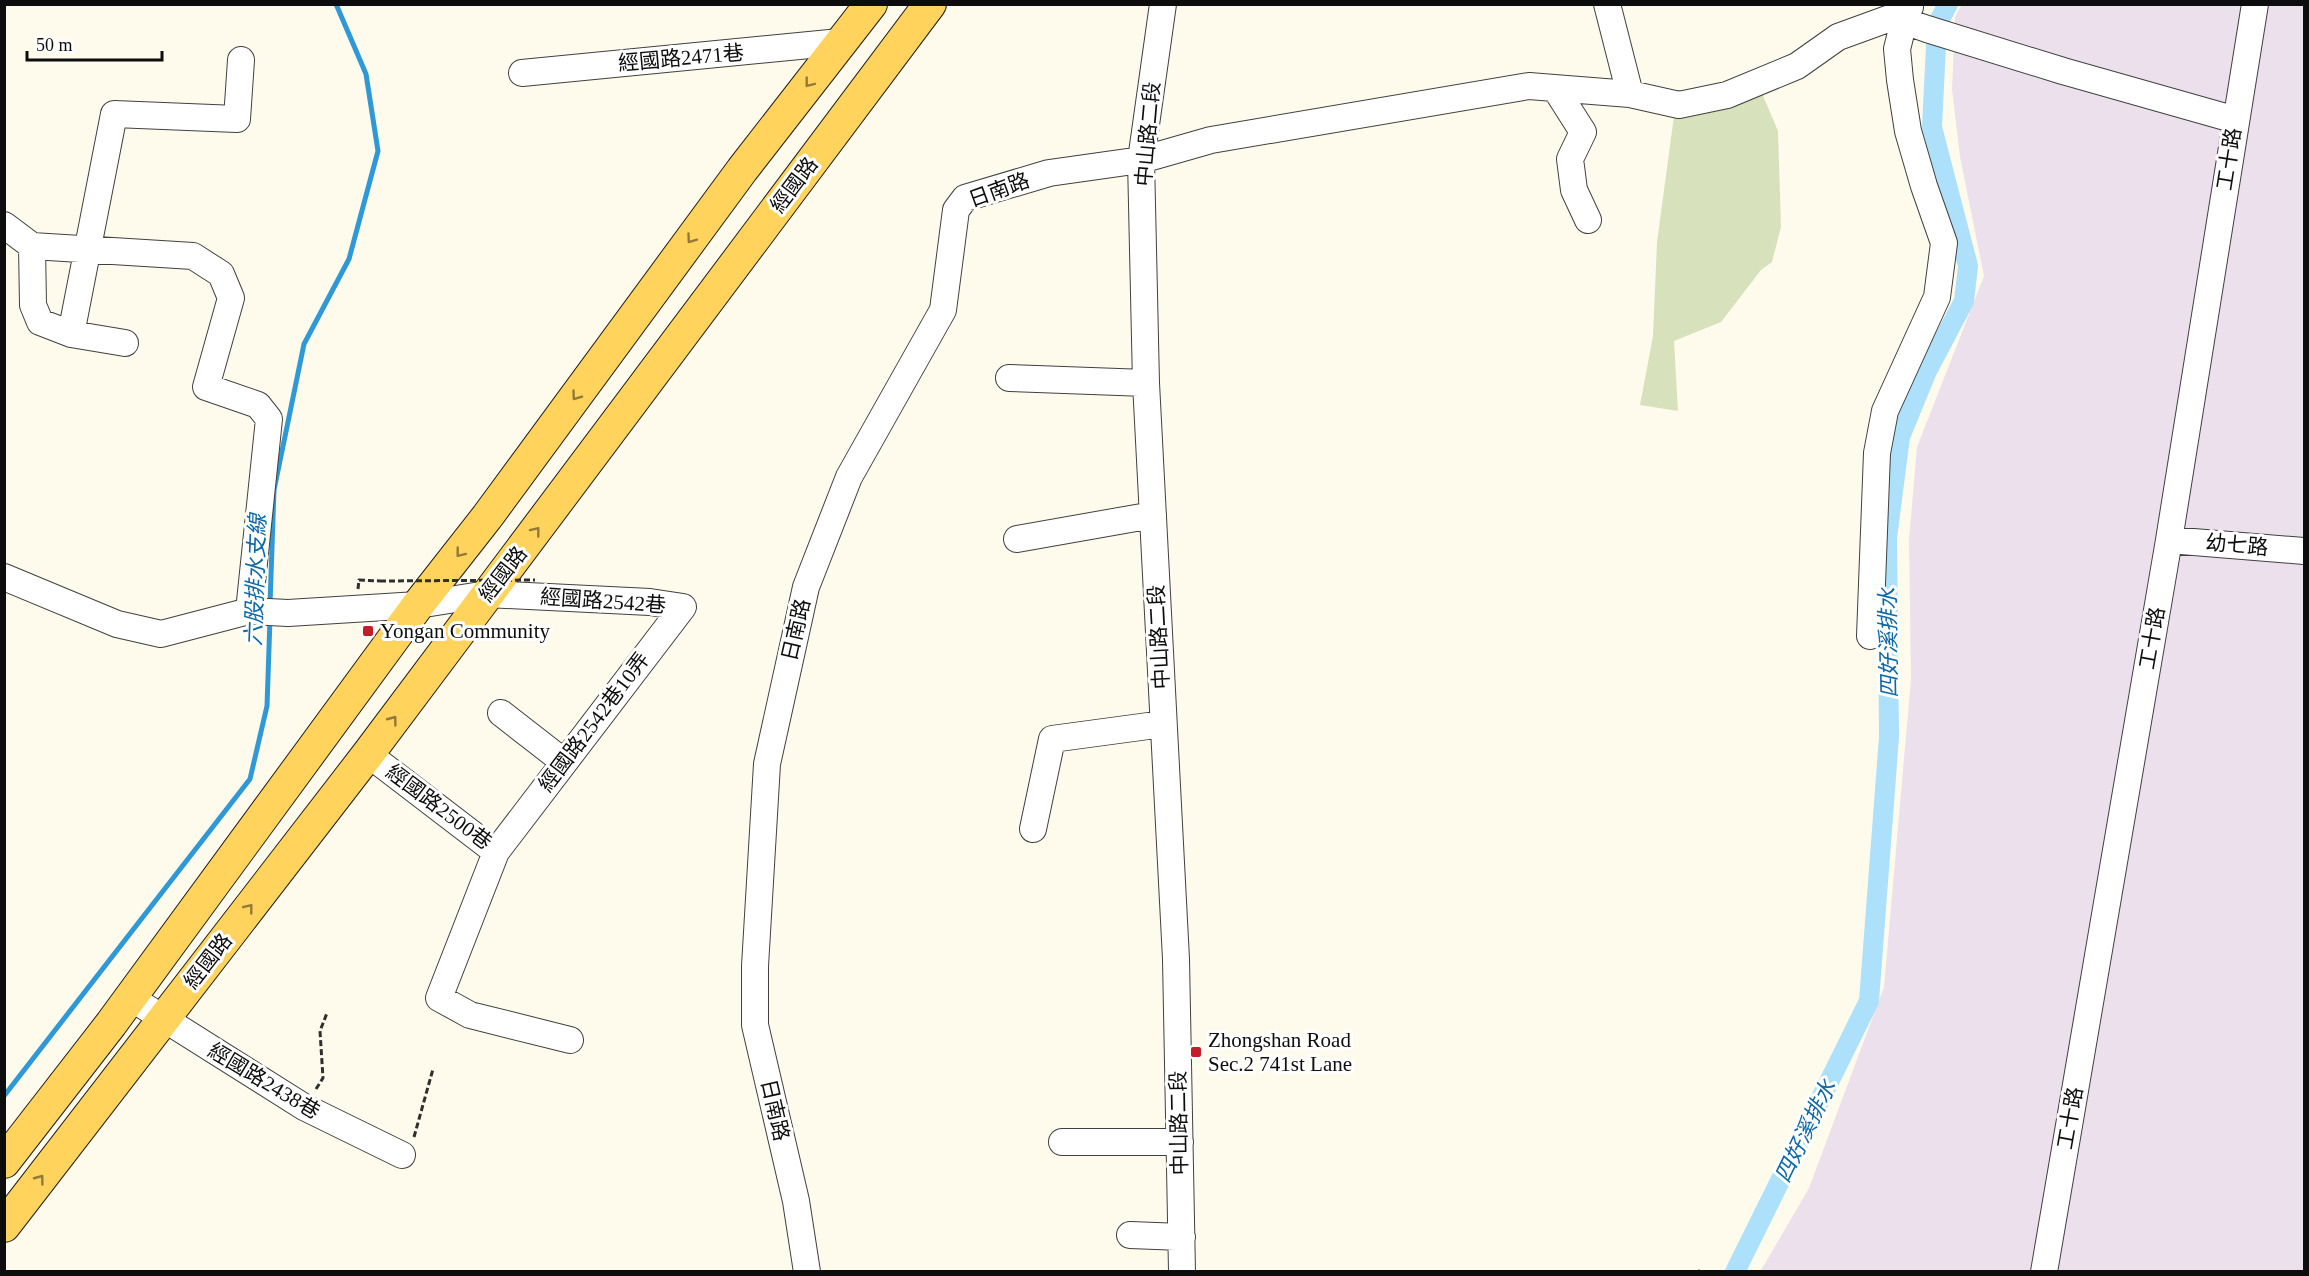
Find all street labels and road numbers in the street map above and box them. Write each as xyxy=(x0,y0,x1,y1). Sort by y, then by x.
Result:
street label: 經國路2471巷 xyxy=(617,41,745,75)
street label: 中山路二段 xyxy=(1131,81,1165,187)
street label: 工十路 xyxy=(2212,126,2246,192)
street label: 經國路 xyxy=(765,153,823,217)
street label: 日南路 xyxy=(965,168,1033,212)
street label: 幼七路 xyxy=(2205,530,2269,560)
street label: 經國路 xyxy=(474,542,532,606)
street label: 中山路二段 xyxy=(1144,584,1174,690)
street label: 經國路2542巷 xyxy=(539,585,667,617)
street label: 日南路 xyxy=(777,597,815,663)
street label: 工十路 xyxy=(2135,605,2169,671)
street label: 經國路2542巷10弄 xyxy=(534,648,654,796)
street label: 經國路2500巷 xyxy=(381,760,497,854)
street label: 經國路 xyxy=(179,929,237,993)
street label: 經國路2438巷 xyxy=(204,1038,324,1124)
street label: 中山路二段 xyxy=(1166,1070,1192,1176)
street label: 日南路 xyxy=(756,1077,794,1143)
street label: 工十路 xyxy=(2053,1085,2087,1151)

